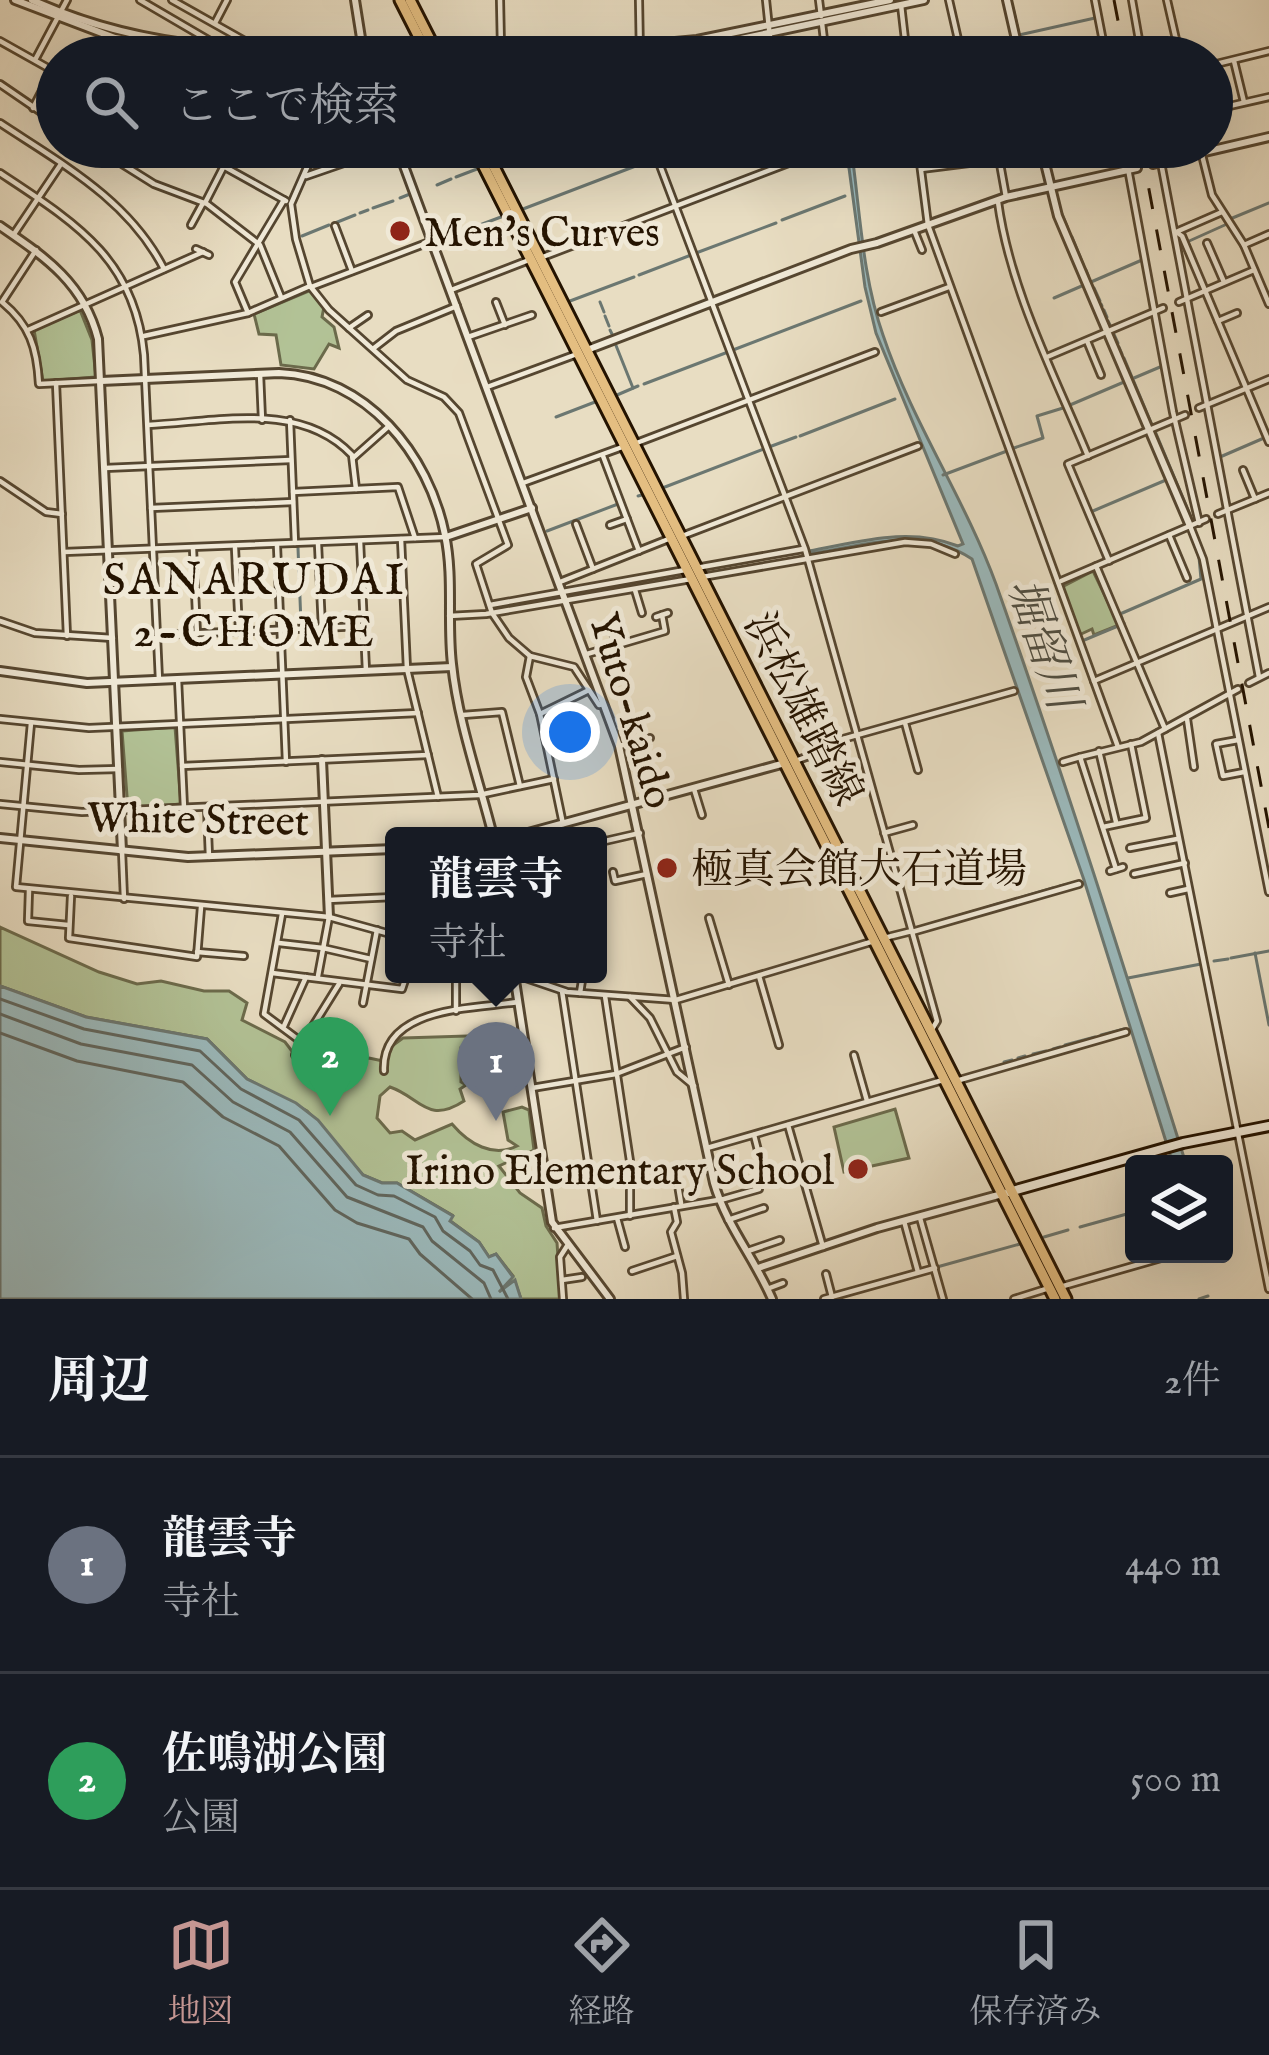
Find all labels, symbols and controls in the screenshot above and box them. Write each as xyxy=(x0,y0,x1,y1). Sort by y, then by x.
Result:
search box xyxy=(36,36,1233,168)
icon: search xyxy=(78,69,144,135)
text: ここで検索 xyxy=(174,79,399,136)
place label: Men's Curves xyxy=(424,208,660,261)
marker: Men's Curves xyxy=(387,218,413,244)
district label: SANARUDAI 2-CHOME xyxy=(103,553,407,662)
water label: 堀留川 xyxy=(993,571,1092,722)
street label: 浜松雄踏線 xyxy=(731,604,873,815)
street label: Yuto-kaido xyxy=(575,607,684,815)
your location xyxy=(540,702,600,762)
street label: White Street xyxy=(86,793,310,850)
popup xyxy=(385,827,607,983)
place label: 極真会館大石道場 xyxy=(691,845,1027,898)
text: 龍雲寺 xyxy=(428,853,564,910)
marker: 極真会館大石道場 xyxy=(654,855,680,881)
text: 寺社 xyxy=(428,920,507,969)
pin: 2 xyxy=(291,1017,369,1116)
pin: 1 xyxy=(457,1022,535,1121)
place label: Irino Elementary School xyxy=(405,1146,834,1199)
map controls xyxy=(1125,1155,1233,1263)
button: layers xyxy=(1125,1155,1233,1263)
marker: Irino Elementary School xyxy=(845,1156,871,1182)
text: 周辺 xyxy=(48,1351,150,1416)
text: 2件 xyxy=(1164,1358,1221,1407)
text: 龍雲寺 xyxy=(162,1512,297,1569)
text: 1 xyxy=(80,1540,94,1589)
text: 440 m xyxy=(1125,1540,1221,1589)
text: 寺社 xyxy=(162,1579,240,1628)
text: 佐鳴湖公園 xyxy=(162,1728,387,1785)
text: 2 xyxy=(78,1756,96,1805)
text: 500 m xyxy=(1130,1756,1221,1805)
text: 公園 xyxy=(162,1795,240,1844)
tab: 地図 xyxy=(168,1912,234,2034)
tab: 経路 xyxy=(569,1912,635,2034)
tab: 保存済み xyxy=(970,1912,1102,2034)

